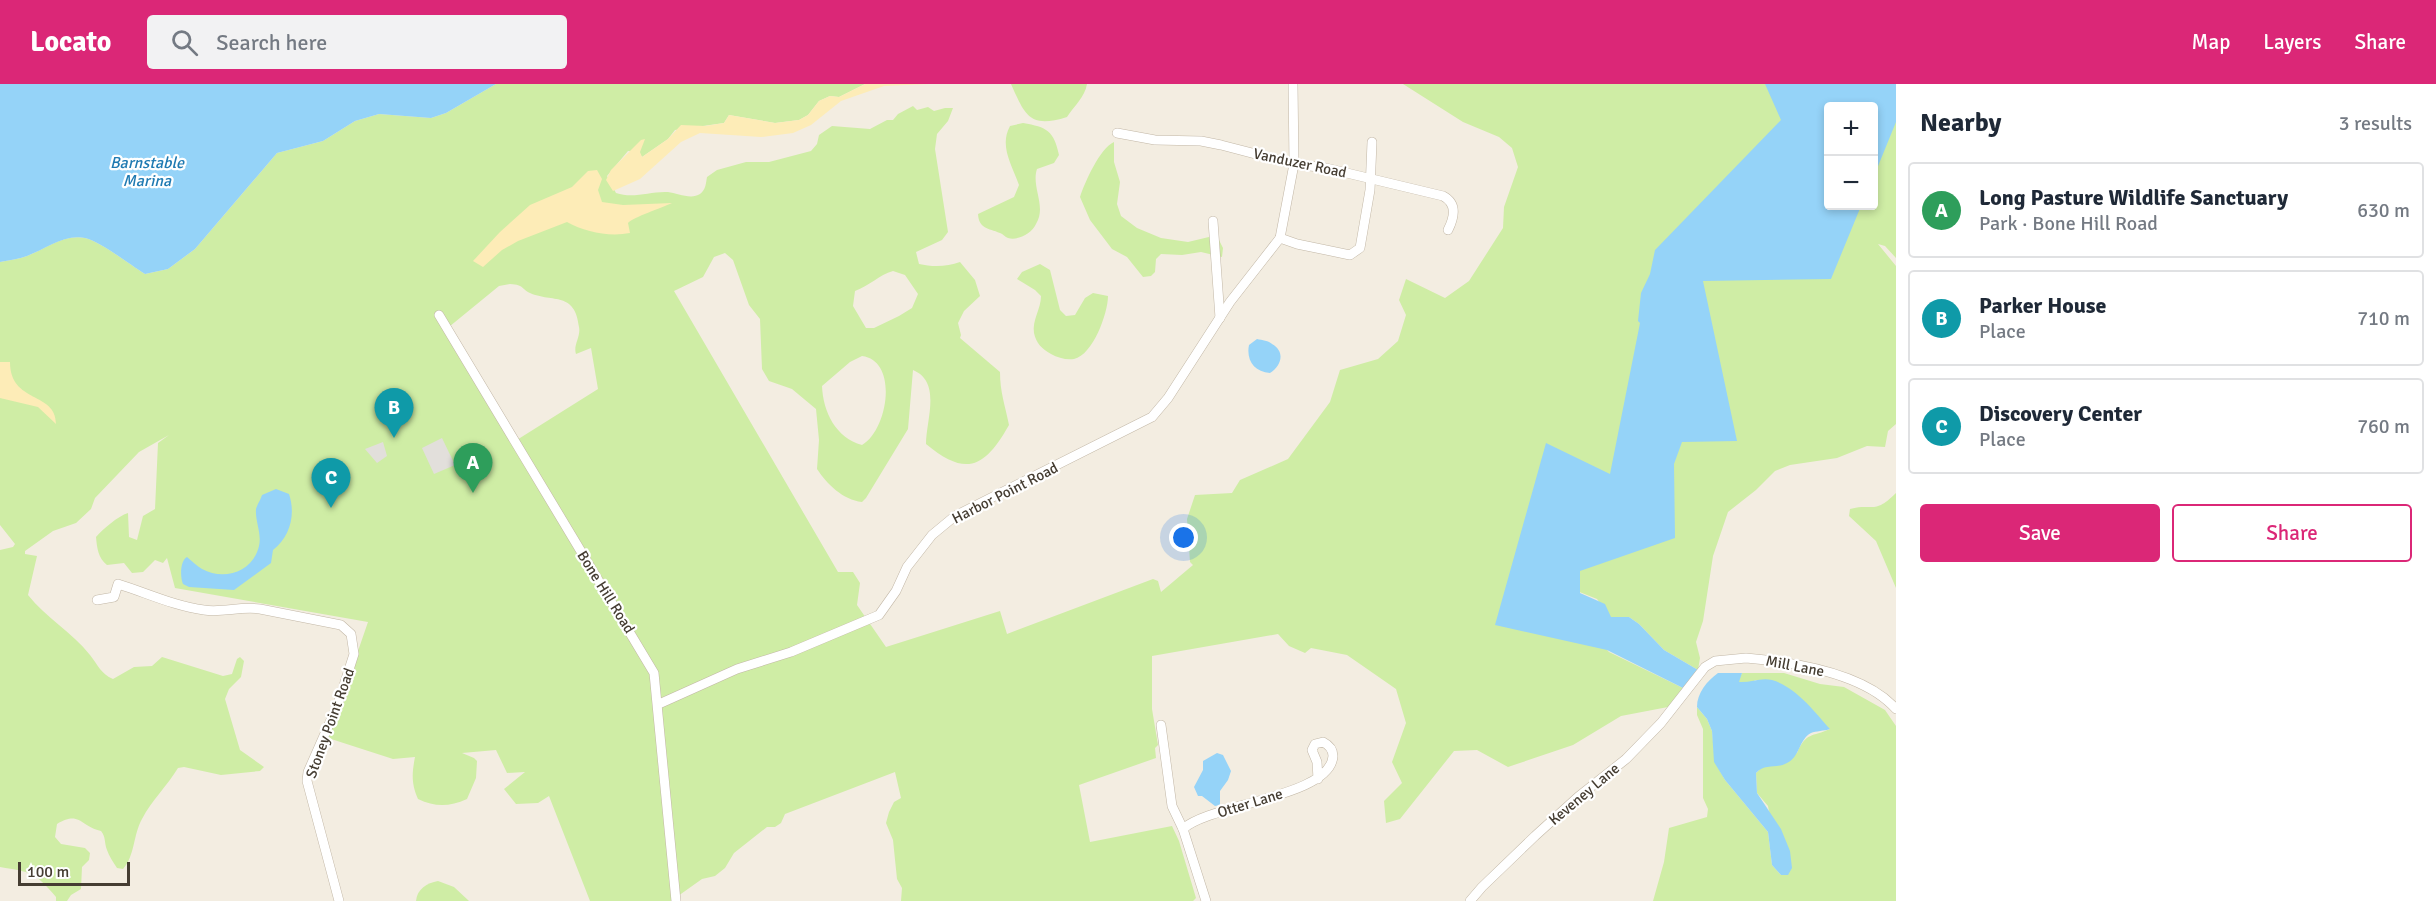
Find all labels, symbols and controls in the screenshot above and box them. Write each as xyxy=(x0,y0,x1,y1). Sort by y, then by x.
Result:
search box xyxy=(147,15,567,69)
text: Locato xyxy=(30,25,111,59)
icon: search xyxy=(168,26,201,59)
text: Search here xyxy=(216,29,327,56)
text: Map xyxy=(2192,29,2230,55)
text: Layers xyxy=(2263,29,2321,55)
text: Share xyxy=(2354,29,2406,55)
map controls xyxy=(1824,102,1878,210)
button: + xyxy=(1824,102,1878,156)
text: Nearby xyxy=(1920,107,2001,139)
text: 3 results xyxy=(2339,111,2412,136)
street label: Vanduzer Road xyxy=(1252,144,1348,182)
water label: Barnstable Marina xyxy=(110,153,185,191)
button: − xyxy=(1824,156,1878,210)
text: Long Pasture Wildlife Sanctuary xyxy=(1979,184,2288,211)
text: A xyxy=(1935,198,1948,223)
text: 630 m xyxy=(2357,198,2410,223)
text: Park · Bone Hill Road xyxy=(1979,211,2158,236)
text: Parker House xyxy=(1979,292,2107,319)
text: B xyxy=(1935,306,1948,331)
text: 710 m xyxy=(2357,306,2410,331)
text: Place xyxy=(1979,319,2026,344)
pin: B xyxy=(374,388,414,438)
text: Discovery Center xyxy=(1979,400,2142,427)
text: C xyxy=(1935,414,1948,439)
text: 760 m xyxy=(2357,414,2410,439)
text: Place xyxy=(1979,427,2026,452)
pin: A xyxy=(454,444,492,493)
pin: C xyxy=(312,458,350,508)
street label: Harbor Point Road xyxy=(949,458,1061,527)
button: Save xyxy=(1920,504,2160,562)
button: Share xyxy=(2172,504,2412,562)
your location xyxy=(1169,523,1198,552)
street label: Bone Hill Road xyxy=(573,547,639,637)
street label: Mill Lane xyxy=(1764,652,1826,680)
street label: Stoney Point Road xyxy=(302,665,358,781)
street label: Keveney Lane xyxy=(1545,759,1623,829)
street label: Otter Lane xyxy=(1215,785,1285,821)
scale bar xyxy=(18,859,130,886)
text: 100 m xyxy=(27,862,69,882)

